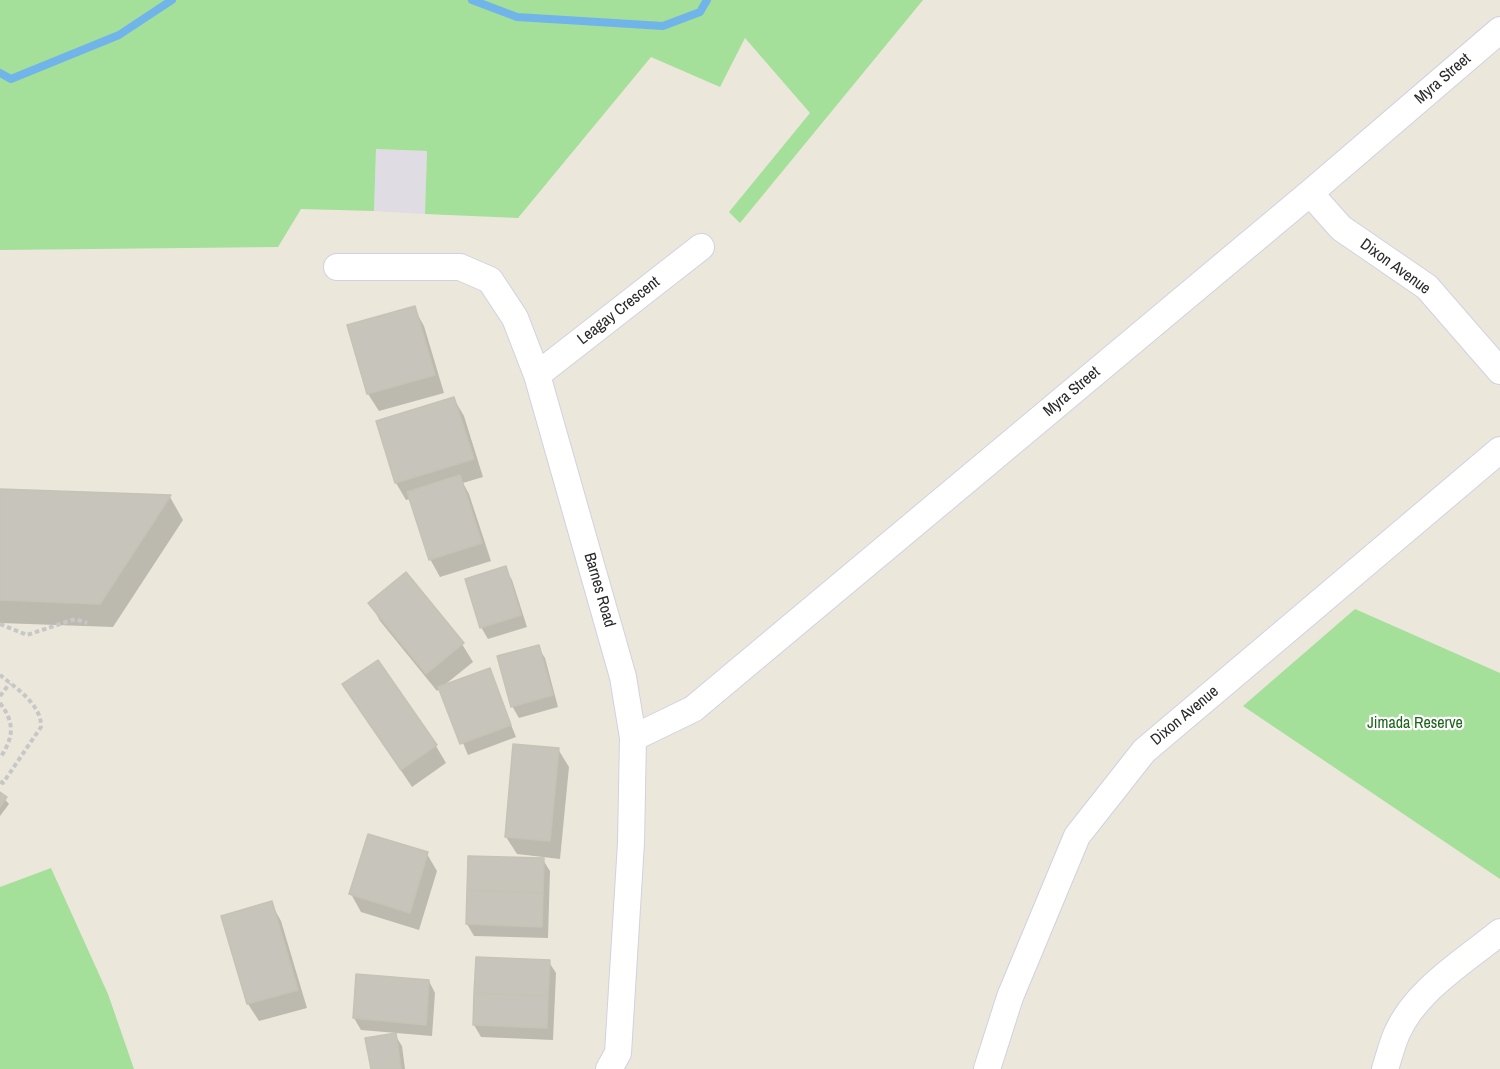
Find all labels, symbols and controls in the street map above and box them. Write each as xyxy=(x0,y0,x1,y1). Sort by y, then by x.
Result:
street label: Myra Street xyxy=(1411,50,1475,108)
street label: Dixon Avenue xyxy=(1356,235,1434,299)
street label: Leagay Crescent xyxy=(574,273,664,349)
street label: Myra Street xyxy=(1040,363,1104,421)
street label: Barnes Road xyxy=(579,551,619,629)
street label: Dixon Avenue xyxy=(1147,682,1223,750)
park label: Jimada Reserve xyxy=(1367,714,1463,734)

